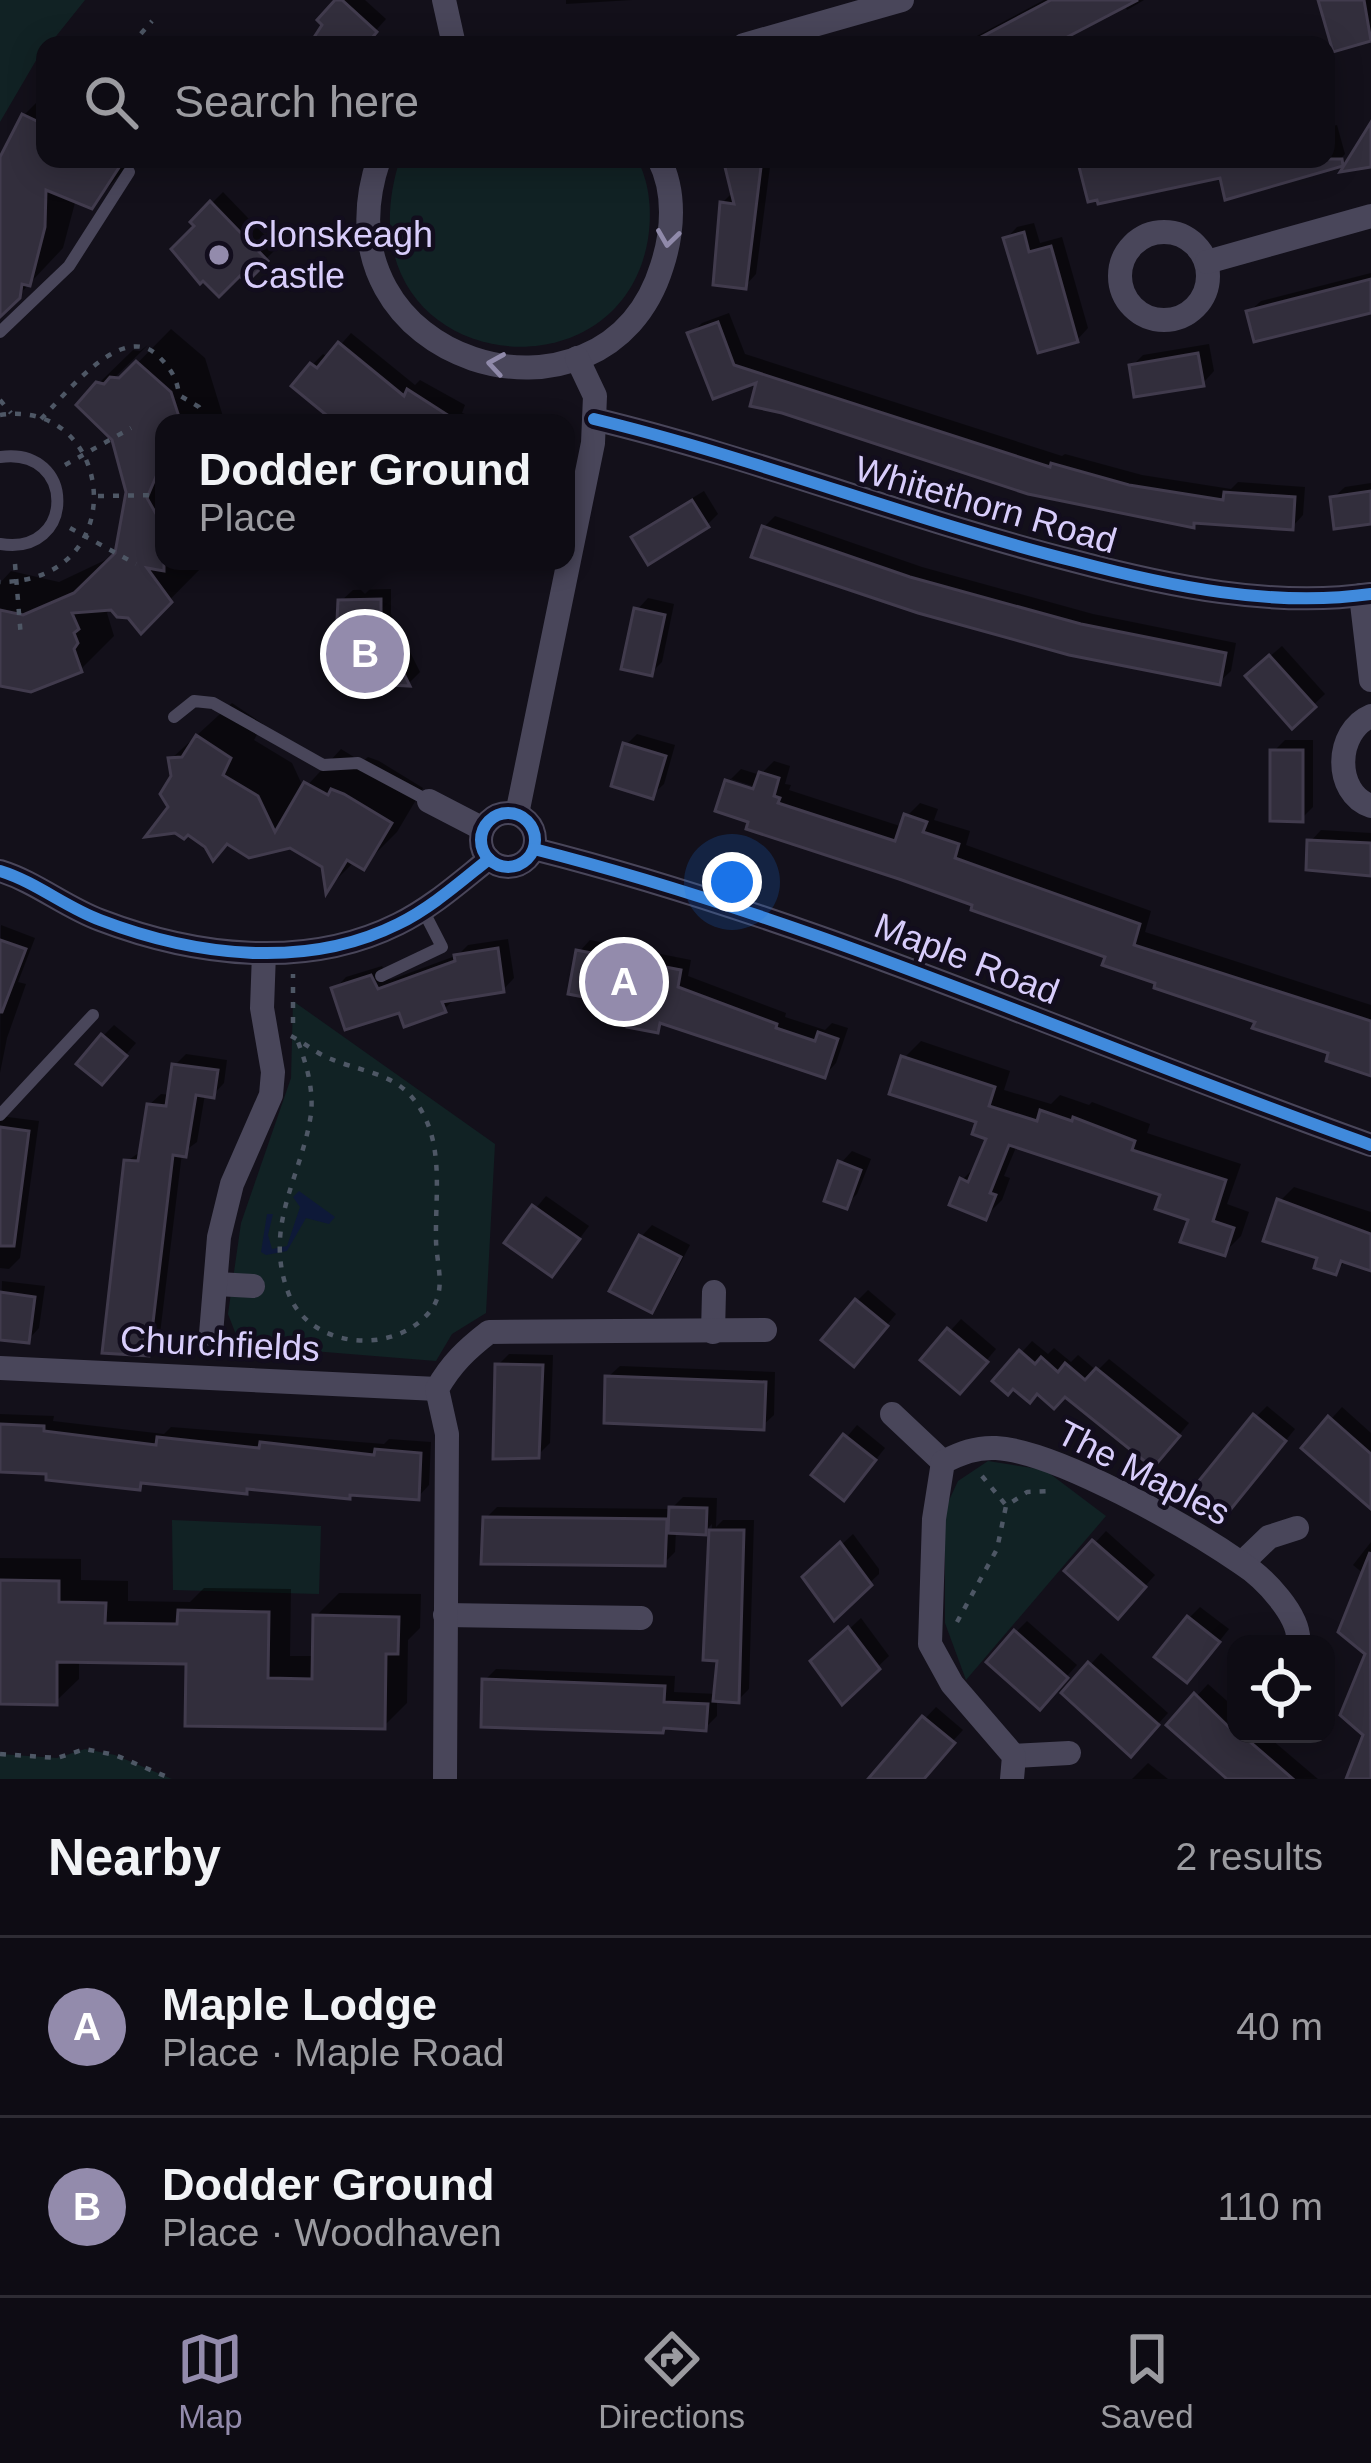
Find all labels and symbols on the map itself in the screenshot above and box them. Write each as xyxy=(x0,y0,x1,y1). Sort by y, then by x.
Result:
place label: Clonskeagh Castle xyxy=(243,214,433,296)
one-way arrow xyxy=(656,229,682,248)
marker: Clonskeagh Castle xyxy=(206,242,232,268)
one-way arrow xyxy=(486,352,506,378)
street label: Whitethorn Road xyxy=(850,448,1121,561)
pin: B xyxy=(326,609,404,699)
your location xyxy=(702,852,762,912)
street label: Maple Road xyxy=(869,905,1065,1012)
pin: A xyxy=(585,937,663,1027)
street label: Churchfields xyxy=(119,1318,321,1369)
street label: The Maples xyxy=(1051,1411,1237,1533)

